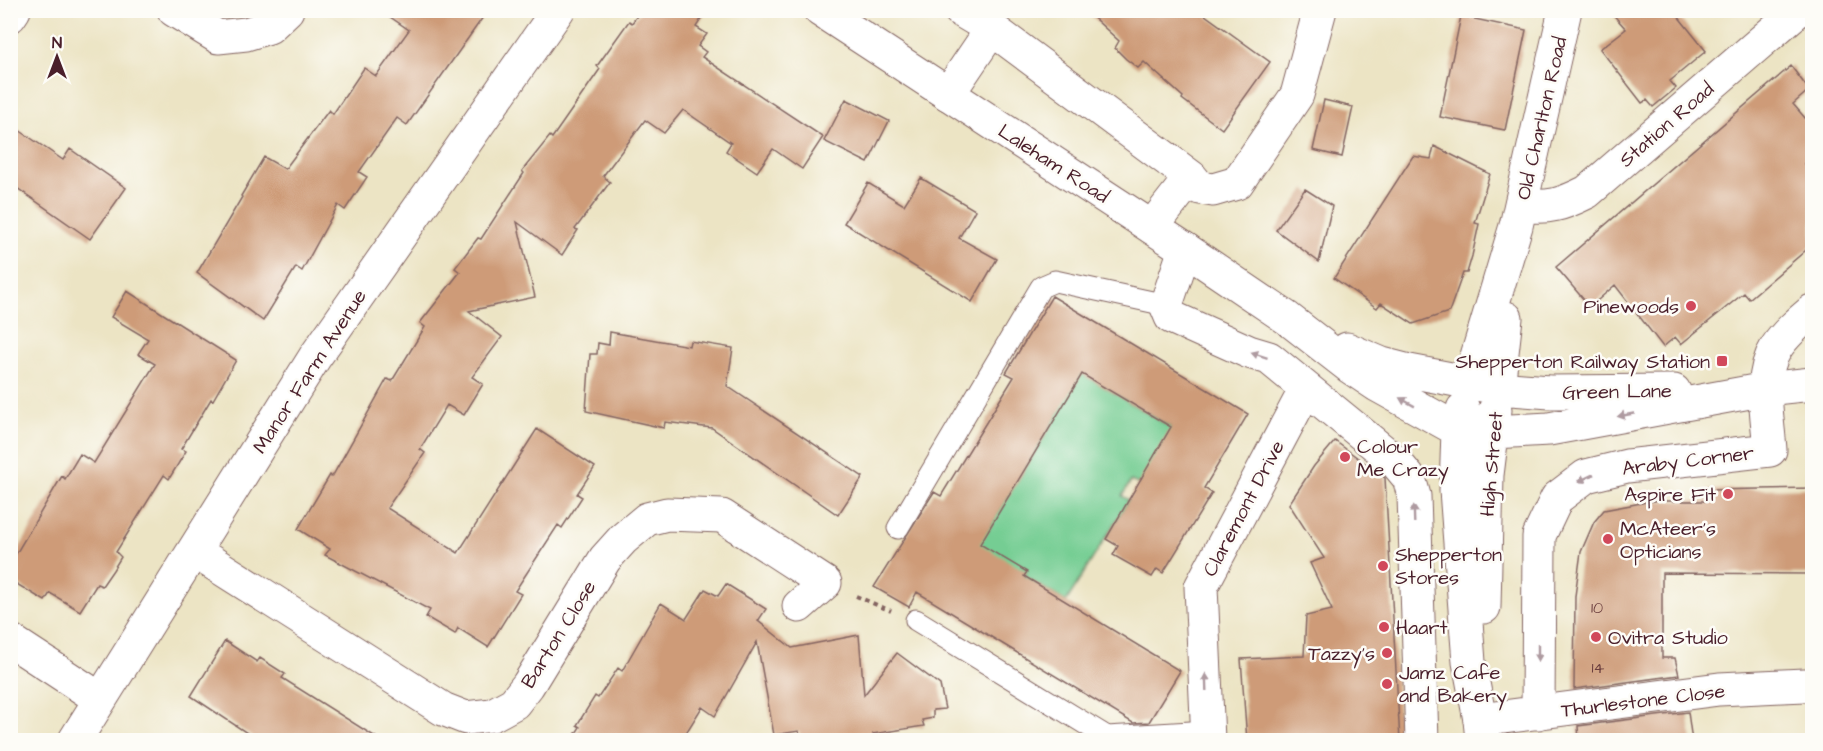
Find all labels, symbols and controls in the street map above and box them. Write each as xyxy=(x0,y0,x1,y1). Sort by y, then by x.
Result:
north arrow xyxy=(27,27,87,87)
text: N xyxy=(52,32,62,54)
street label: Old Charlton Road xyxy=(1510,34,1574,202)
street label: Station Road xyxy=(1613,76,1720,174)
street label: Laleham Road xyxy=(992,117,1115,210)
street label: Manor Farm Avenue xyxy=(246,284,374,459)
place label: Pinewoods xyxy=(1583,293,1679,321)
marker: Pinewoods xyxy=(1684,299,1698,313)
place label: Shepperton Railway Station xyxy=(1456,348,1710,377)
one-way arrow xyxy=(1250,350,1268,359)
marker: Shepperton Railway Station xyxy=(1715,354,1729,368)
street label: Green Lane xyxy=(1562,377,1672,407)
one-way arrow xyxy=(1398,397,1415,407)
street label: High Street xyxy=(1473,411,1512,518)
one-way arrow xyxy=(1616,411,1635,420)
place label: Colour Me Crazy xyxy=(1357,433,1449,485)
street label: Claremont Drive xyxy=(1196,435,1292,581)
street label: Araby Corner xyxy=(1621,439,1756,484)
marker: Colour Me Crazy xyxy=(1338,450,1352,464)
one-way arrow xyxy=(1578,474,1595,483)
place label: Aspire Fit xyxy=(1624,481,1716,509)
marker: Aspire Fit xyxy=(1721,487,1735,501)
one-way arrow xyxy=(1410,505,1419,524)
place label: McAteer's Opticians xyxy=(1620,515,1716,566)
marker: McAteer's Opticians xyxy=(1601,532,1615,546)
place label: Shepperton Stores xyxy=(1395,541,1502,592)
marker: Shepperton Stores xyxy=(1376,559,1390,573)
street label: Barton Close xyxy=(515,575,603,694)
house number: 10 xyxy=(1591,597,1603,619)
place label: Haart xyxy=(1396,614,1448,642)
marker: Haart xyxy=(1377,620,1391,634)
place label: Ovitra Studio xyxy=(1608,624,1728,652)
marker: Ovitra Studio xyxy=(1589,630,1603,644)
place label: Tazzy's xyxy=(1308,640,1375,669)
one-way arrow xyxy=(1533,644,1543,663)
marker: Tazzy's xyxy=(1380,646,1394,660)
house number: 14 xyxy=(1592,657,1605,679)
place label: Jamz Cafe and Bakery xyxy=(1399,659,1507,711)
one-way arrow xyxy=(1201,673,1210,692)
marker: Jamz Cafe and Bakery xyxy=(1380,677,1394,691)
street label: Thurlestone Close xyxy=(1559,677,1727,725)

